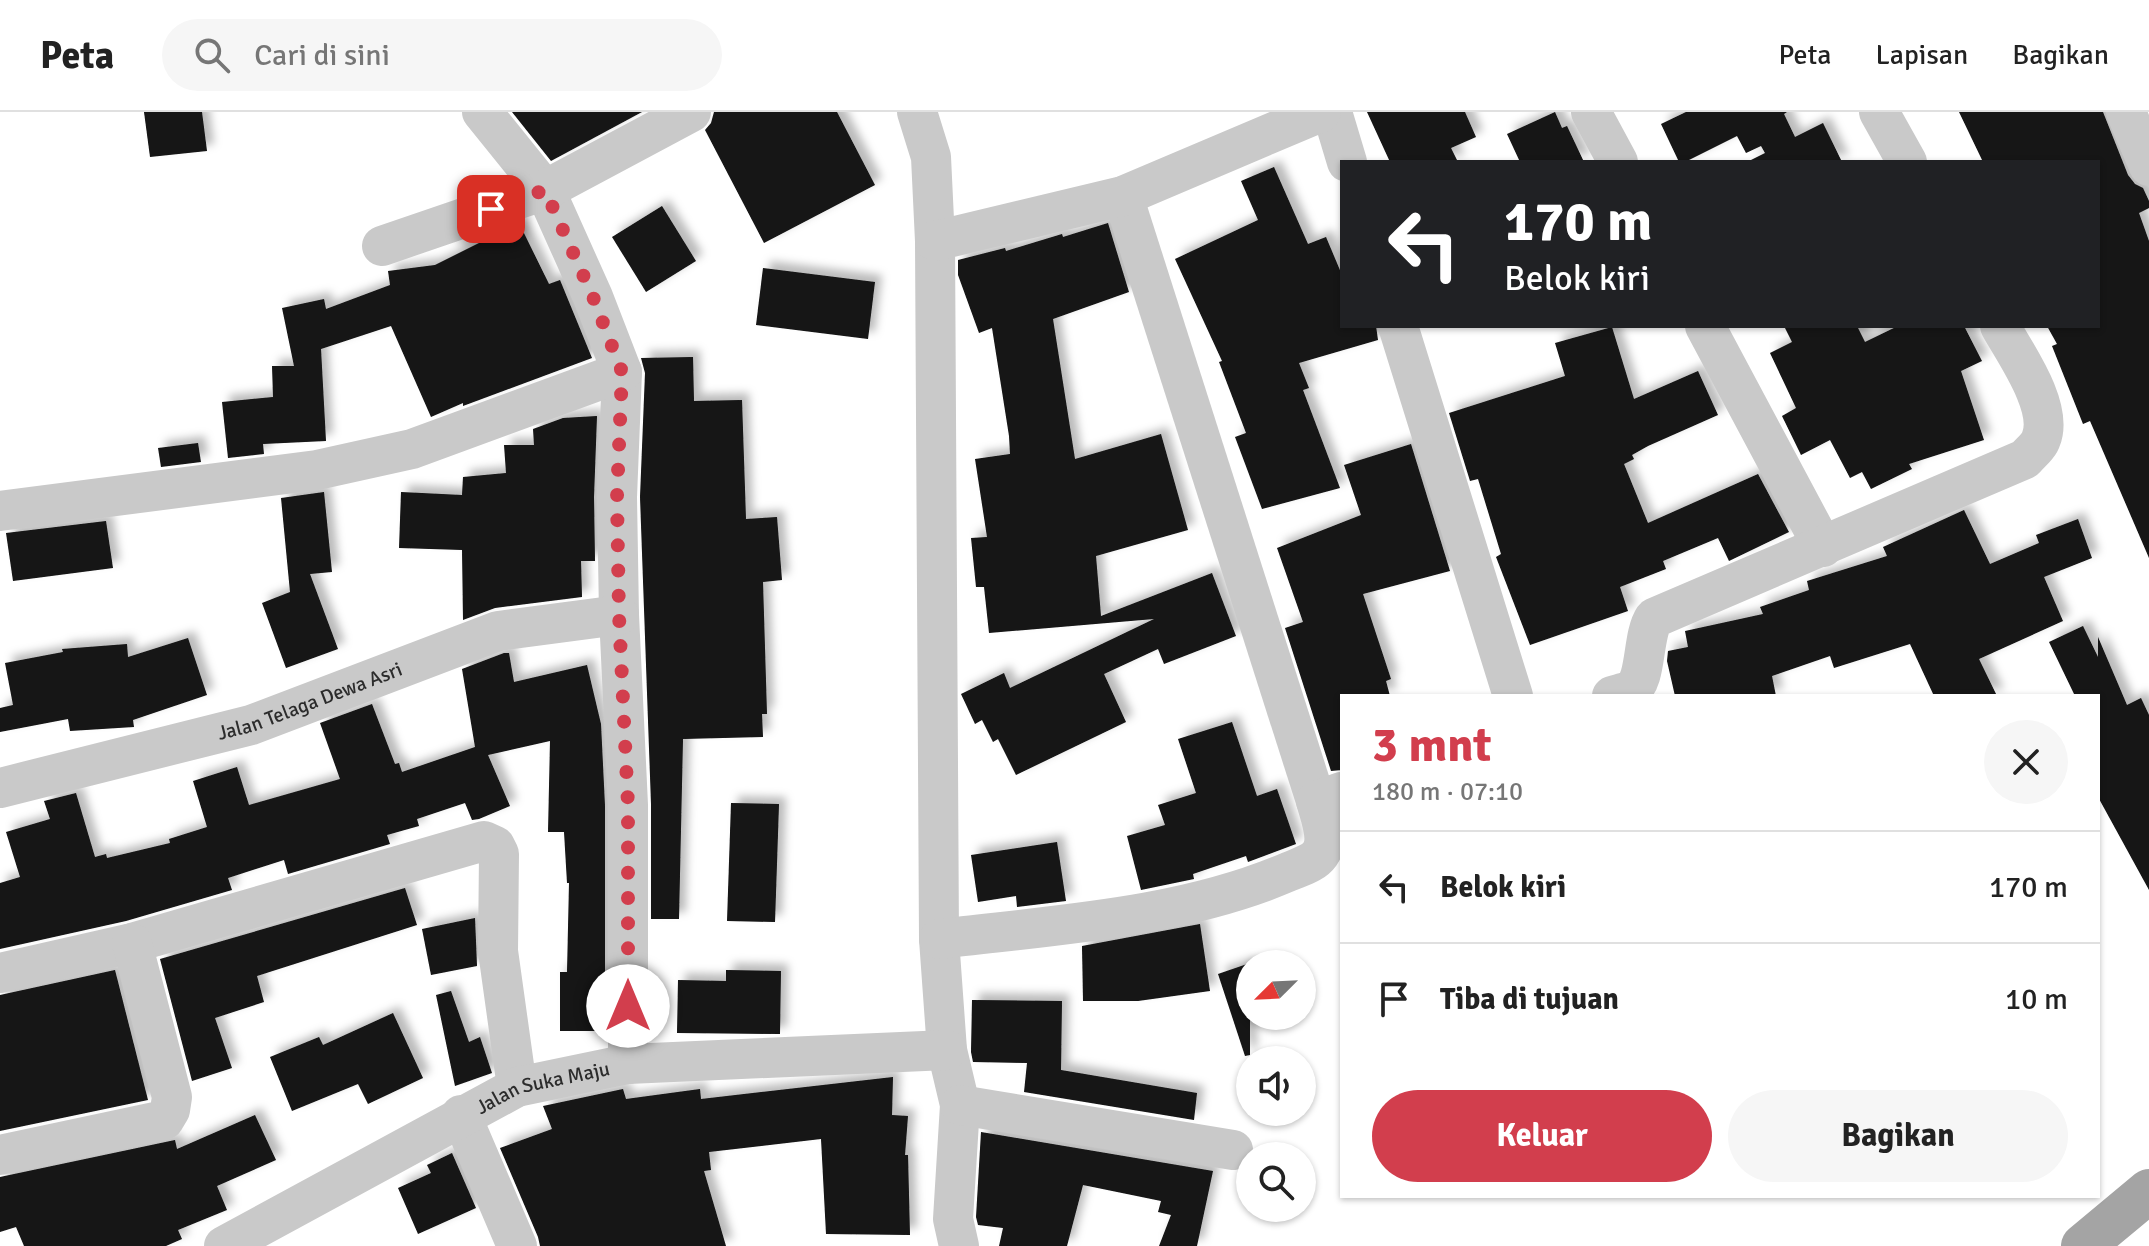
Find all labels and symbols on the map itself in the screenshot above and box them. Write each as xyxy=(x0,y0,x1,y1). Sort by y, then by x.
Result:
pin xyxy=(457,175,525,243)
street label: Jalan Telaga Dewa Asri xyxy=(215,657,406,746)
north arrow xyxy=(1236,950,1316,1030)
position arrow xyxy=(586,964,670,1048)
street label: Jalan Suka Maju xyxy=(472,1056,612,1120)

